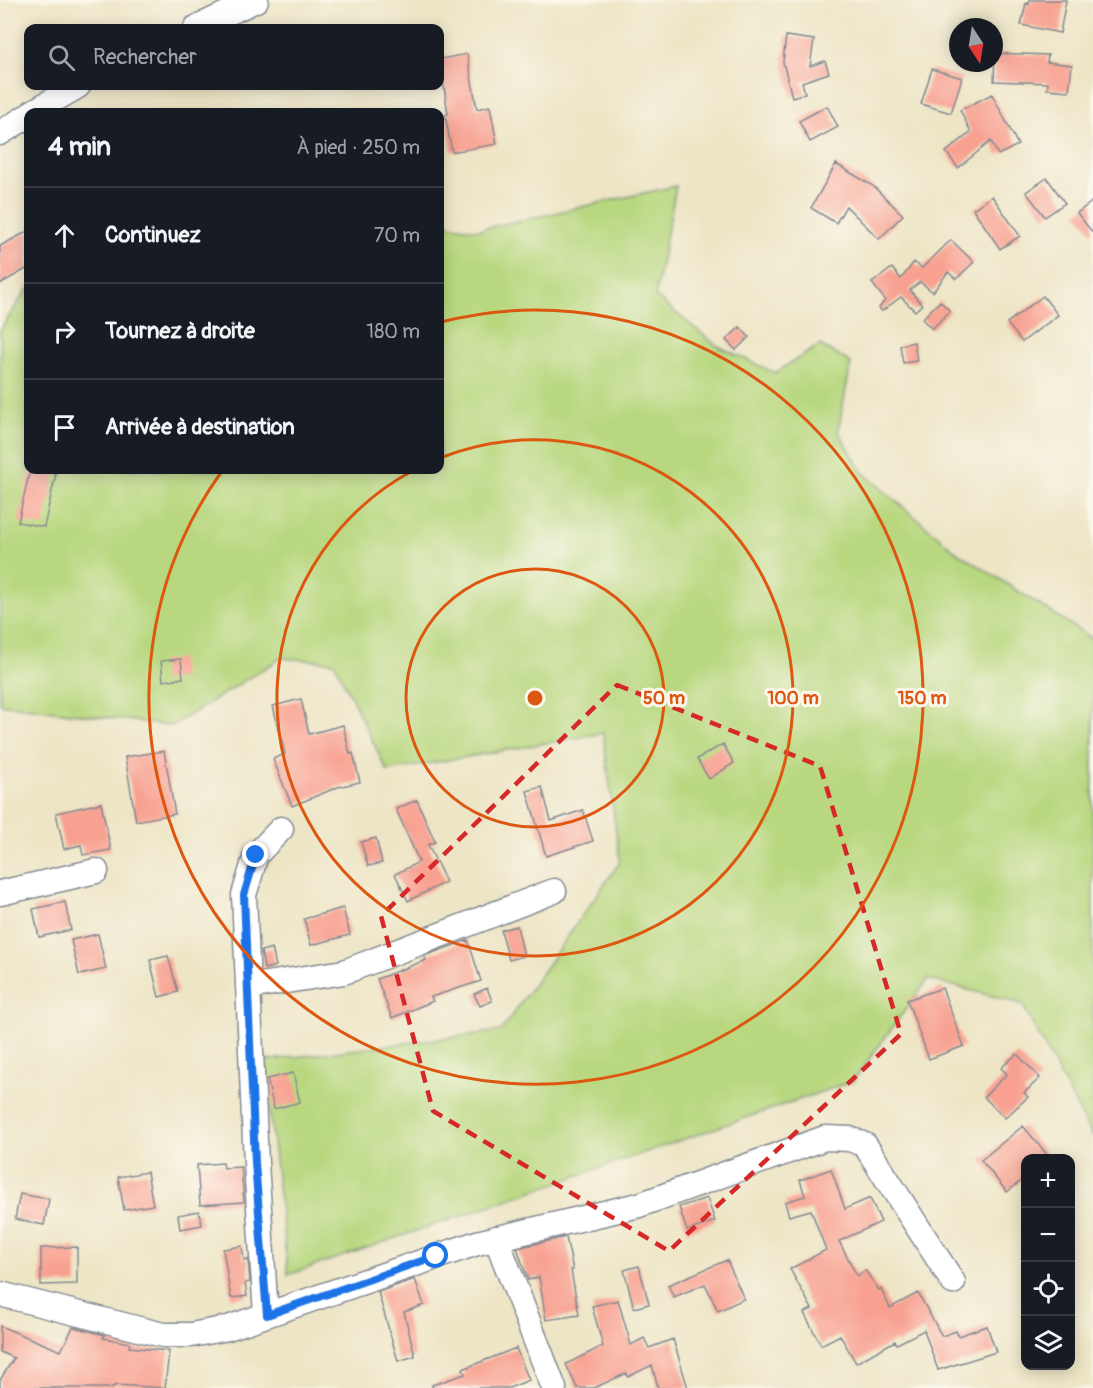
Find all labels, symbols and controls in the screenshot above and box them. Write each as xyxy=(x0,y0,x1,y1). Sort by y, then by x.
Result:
north arrow xyxy=(949,18,1003,72)
search box xyxy=(24,24,444,90)
icon: search xyxy=(45,41,78,74)
text: Rechercher xyxy=(93,43,197,71)
text: 4 min xyxy=(48,131,111,163)
text: À pied · 250 m xyxy=(297,135,420,160)
icon: ahead xyxy=(48,219,81,252)
text: Continuez xyxy=(105,221,201,249)
text: 70 m xyxy=(374,223,420,248)
icon: right xyxy=(48,315,81,348)
text: Tournez à droite xyxy=(105,317,255,345)
text: 180 m xyxy=(366,319,420,344)
icon: arrive xyxy=(48,411,81,444)
text: Arrivée à destination xyxy=(105,413,295,441)
text: 50 m xyxy=(643,687,685,710)
text: 100 m xyxy=(767,687,819,710)
text: 150 m xyxy=(898,687,947,710)
centre of rings xyxy=(525,688,545,708)
route end xyxy=(242,841,268,867)
map controls xyxy=(1021,1154,1075,1370)
button: + xyxy=(1021,1154,1075,1208)
button: − xyxy=(1021,1208,1075,1262)
route start xyxy=(422,1242,448,1268)
button: locate xyxy=(1021,1262,1075,1316)
button: layers xyxy=(1021,1316,1075,1370)

